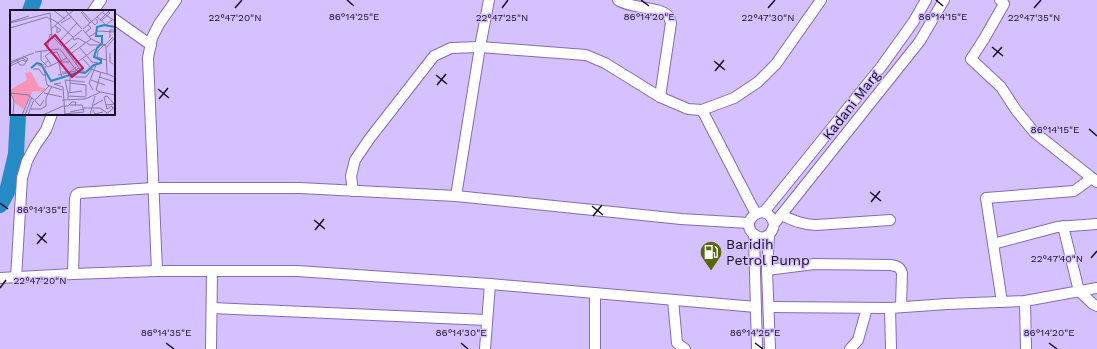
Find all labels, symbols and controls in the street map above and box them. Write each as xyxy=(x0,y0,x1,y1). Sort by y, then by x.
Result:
inset map xyxy=(10,10,115,115)
text: 86°14'25"E xyxy=(329,11,379,22)
text: 86°14'20"E xyxy=(623,11,675,22)
text: 86°14'15"E xyxy=(919,11,967,22)
text: 22°47'20"N xyxy=(209,12,262,23)
text: 22°47'25"N xyxy=(476,12,528,23)
text: 22°47'30"N xyxy=(742,12,795,23)
text: 22°47'35"N xyxy=(1008,12,1060,23)
street label: Kadani Marg xyxy=(819,67,883,143)
text: 86°14'15"E xyxy=(1031,124,1079,135)
text: 86°14'35"E xyxy=(17,204,67,215)
place label: Baridih Petrol Pump xyxy=(726,236,810,268)
fuel station icon: Baridih Petrol Pump xyxy=(698,239,724,272)
text: 22°47'40"N xyxy=(1031,253,1083,264)
text: 22°47'20"N xyxy=(14,275,67,286)
text: 86°14'35"E xyxy=(141,327,191,338)
text: 86°14'30"E xyxy=(435,327,487,338)
text: 86°14'25"E xyxy=(730,327,780,338)
text: 86°14'20"E xyxy=(1023,327,1075,338)

